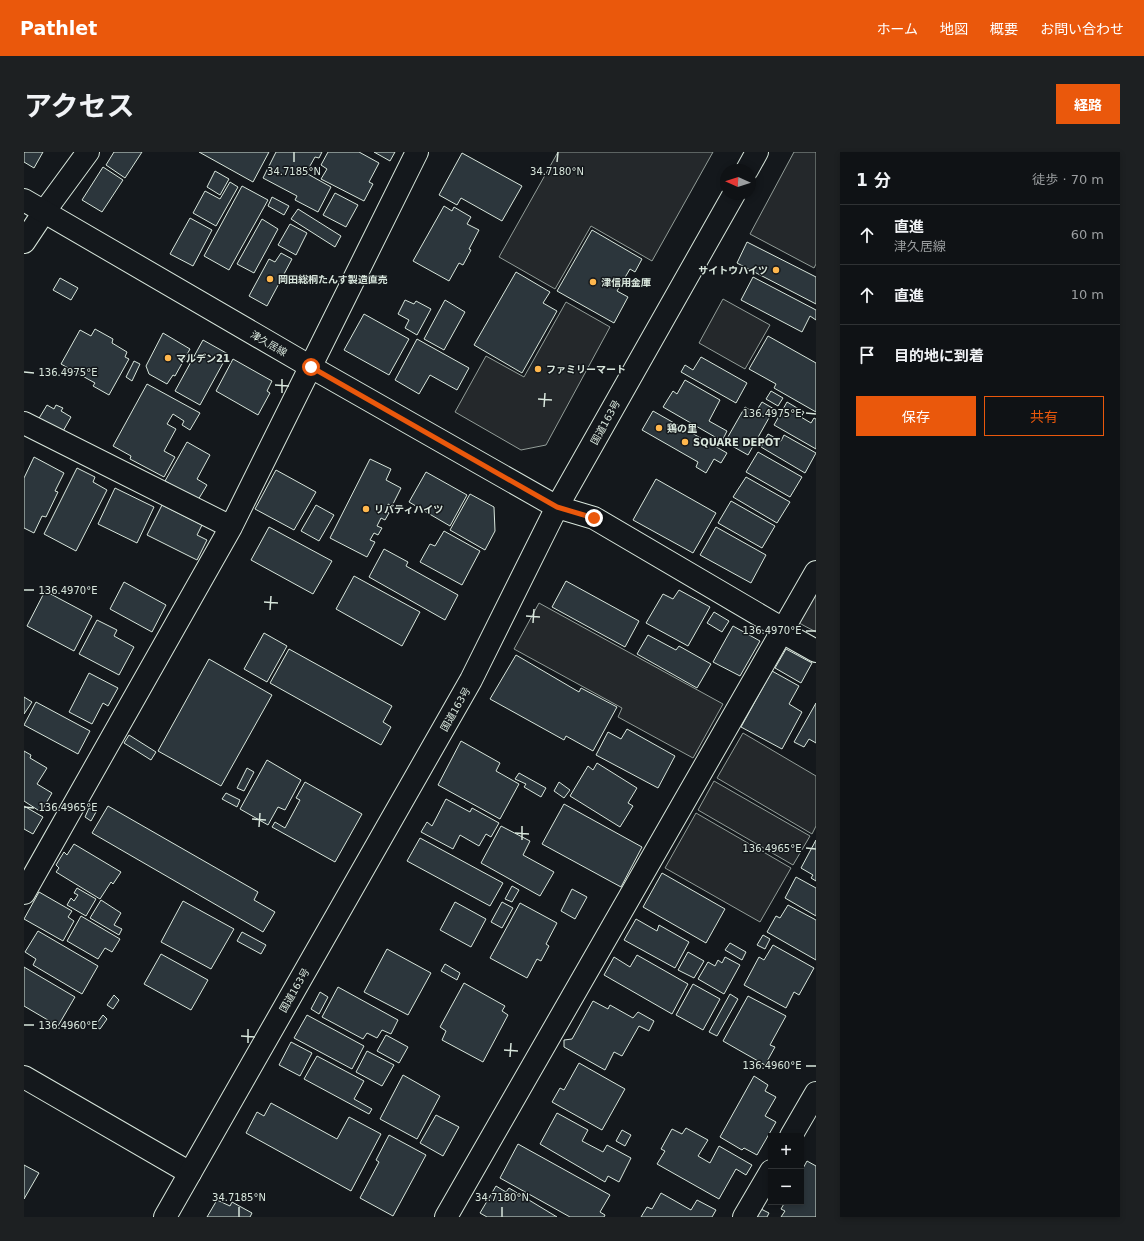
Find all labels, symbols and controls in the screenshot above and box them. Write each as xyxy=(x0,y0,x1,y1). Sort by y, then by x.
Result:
text: Pathlet xyxy=(20,17,97,39)
text: ホーム xyxy=(876,21,918,37)
text: 地図 xyxy=(940,21,968,37)
text: 概要 xyxy=(990,21,1018,37)
text: お問い合わせ xyxy=(1040,21,1124,37)
button: 経路 xyxy=(1056,84,1120,124)
text: アクセス xyxy=(24,90,135,123)
north arrow xyxy=(720,164,756,200)
text: 34.7185°N xyxy=(267,166,321,177)
text: 34.7180°N xyxy=(530,166,584,177)
text: 1 分 xyxy=(856,170,891,190)
text: 徒歩 · 70 m xyxy=(1032,172,1104,187)
text: 直進 xyxy=(894,218,924,236)
icon: ahead xyxy=(856,224,878,246)
text: 60 m xyxy=(1071,227,1104,242)
text: 津久居線 xyxy=(894,239,946,254)
place label: サイトウハイツ xyxy=(698,265,768,276)
marker: サイトウハイツ xyxy=(771,265,781,275)
marker: 岡田総桐たんす製造直売 xyxy=(265,274,275,284)
place label: 岡田総桐たんす製造直売 xyxy=(278,274,388,285)
marker: 津信用金庫 xyxy=(588,277,598,287)
place label: 津信用金庫 xyxy=(601,277,651,288)
icon: ahead xyxy=(856,284,878,306)
text: 直進 xyxy=(894,287,924,305)
text: 10 m xyxy=(1071,287,1104,302)
street label: 津久居線 xyxy=(249,329,289,358)
icon: arrive xyxy=(856,344,878,366)
text: 目的地に到着 xyxy=(894,347,984,365)
marker: マルデン21 xyxy=(163,353,173,363)
place label: マルデン21 xyxy=(176,353,230,364)
route start xyxy=(302,358,320,376)
marker: ファミリーマート xyxy=(533,364,543,374)
place label: ファミリーマート xyxy=(546,364,626,375)
text: 136.4975°E xyxy=(38,367,98,378)
button: 保存 xyxy=(856,396,976,436)
button: 共有 xyxy=(984,396,1104,436)
street label: 国道163号 xyxy=(589,398,622,446)
text: 136.4975°E xyxy=(742,408,802,419)
marker: 鶏の里 xyxy=(654,423,664,433)
place label: 鶏の里 xyxy=(667,423,697,434)
marker: SQUARE DEPOT xyxy=(680,437,690,447)
place label: SQUARE DEPOT xyxy=(693,437,780,448)
marker: リバティハイツ xyxy=(361,504,371,514)
place label: リバティハイツ xyxy=(374,504,443,515)
route end xyxy=(585,509,603,527)
text: 136.4970°E xyxy=(38,585,98,596)
text: 136.4970°E xyxy=(742,625,802,636)
street label: 国道163号 xyxy=(438,685,472,733)
text: 136.4965°E xyxy=(38,802,98,813)
text: 136.4965°E xyxy=(742,843,802,854)
street label: 国道163号 xyxy=(277,966,311,1014)
text: 136.4960°E xyxy=(38,1020,98,1031)
text: 136.4960°E xyxy=(742,1060,802,1071)
map controls xyxy=(768,1133,804,1205)
button: + xyxy=(768,1133,804,1169)
button: − xyxy=(768,1169,804,1205)
text: 34.7185°N xyxy=(212,1192,266,1203)
text: 34.7180°N xyxy=(475,1192,529,1203)

